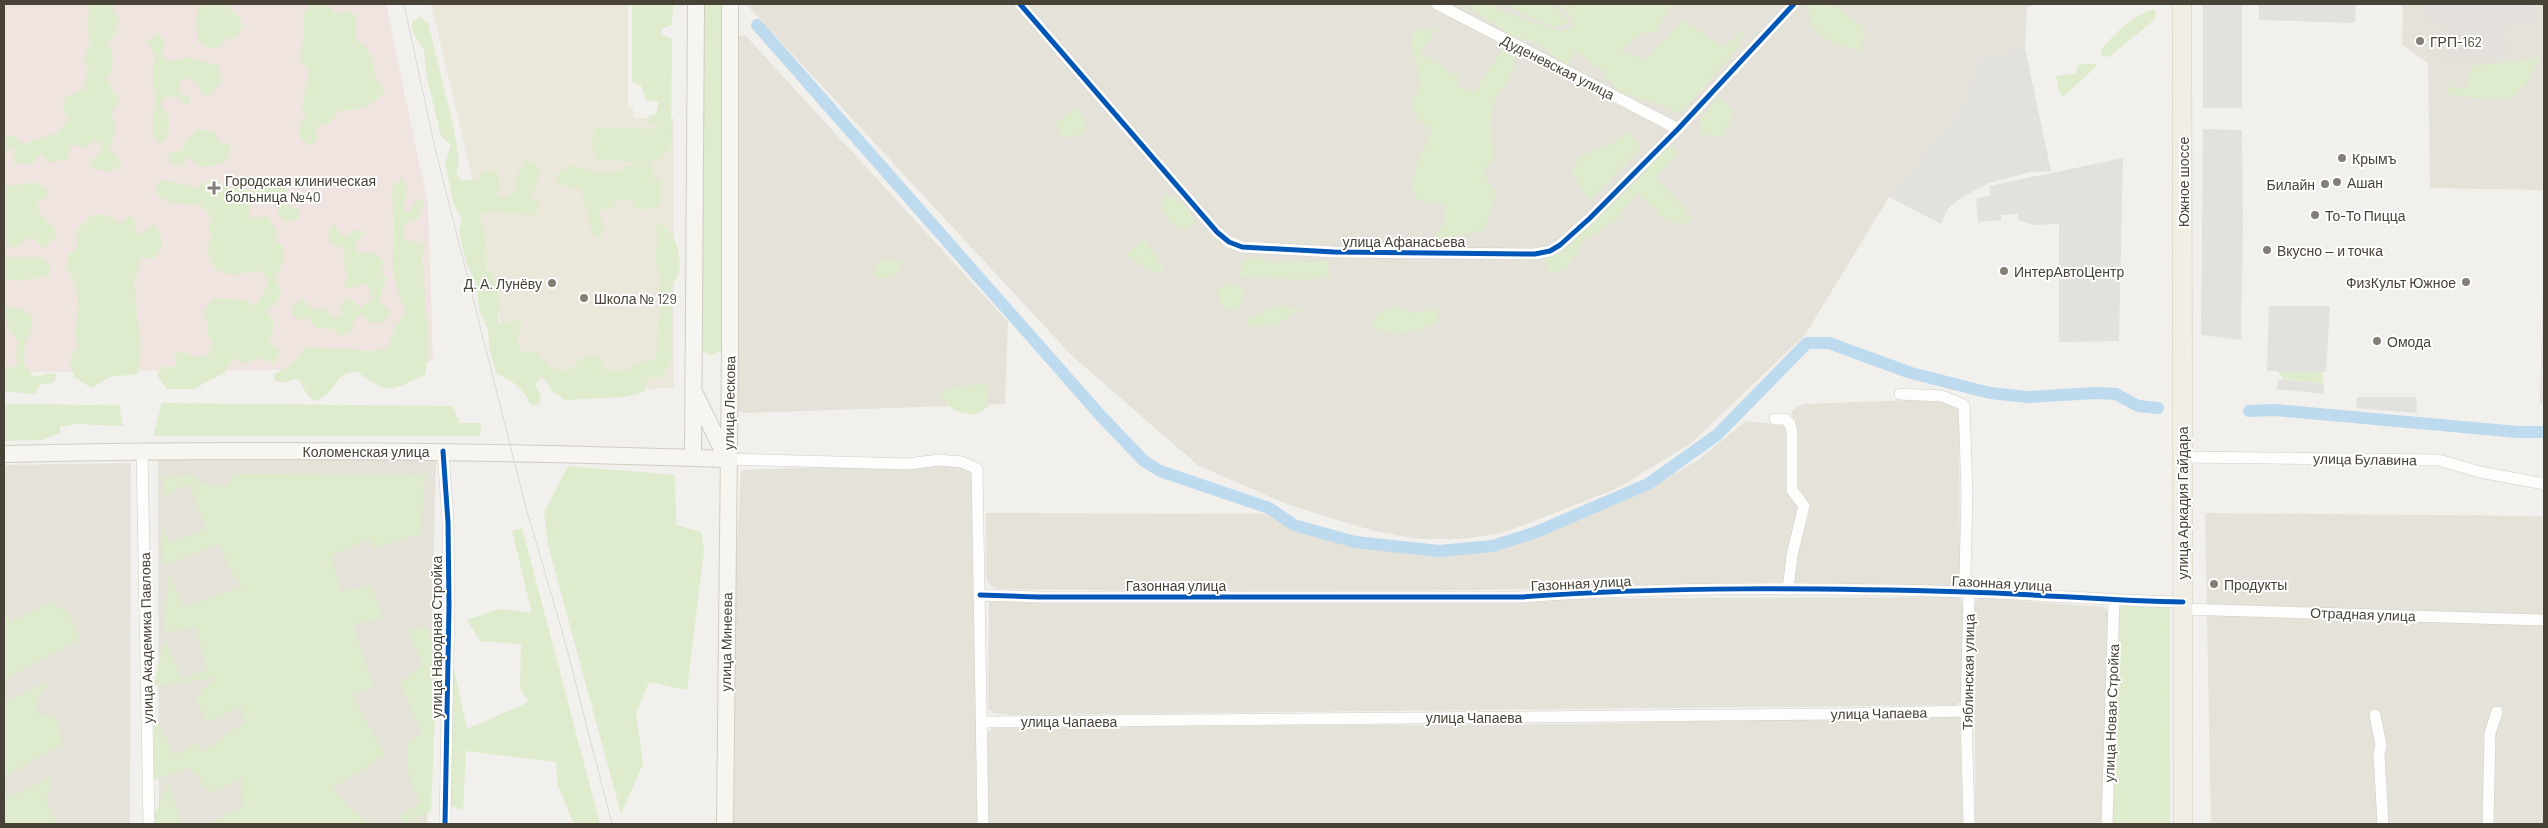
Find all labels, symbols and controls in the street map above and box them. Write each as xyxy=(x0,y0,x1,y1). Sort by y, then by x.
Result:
street label: Дуденевская улица xyxy=(1498,31,1618,103)
place label: ГРП-162 xyxy=(2430,33,2482,50)
marker: ГРП-162 xyxy=(2414,35,2426,47)
street label: Южное шоссе xyxy=(2175,137,2192,227)
place label: Крымъ xyxy=(2352,150,2397,167)
marker: Крымъ xyxy=(2336,152,2348,164)
place label: Городская клиническая больница №40 xyxy=(225,172,376,205)
place label: Ашан xyxy=(2347,174,2383,191)
place label: Билайн xyxy=(2266,176,2315,193)
marker: Ашан xyxy=(2331,176,2343,188)
marker: Билайн xyxy=(2319,178,2331,190)
marker: Городская клиническая больница №40 xyxy=(207,181,221,195)
place label: То-То Пицца xyxy=(2325,207,2406,224)
marker: То-То Пицца xyxy=(2309,209,2321,221)
street label: улица Афанасьева xyxy=(1343,233,1466,250)
place label: Вкусно — и точка xyxy=(2277,242,2383,259)
marker: Вкусно — и точка xyxy=(2261,244,2273,256)
place label: ИнтерАвтоЦентр xyxy=(2014,263,2124,280)
marker: ИнтерАвтоЦентр xyxy=(1998,265,2010,277)
place label: ФизКульт Южное xyxy=(2346,274,2456,291)
place label: Д. А. Лунёву xyxy=(464,275,542,292)
marker: ФизКульт Южное xyxy=(2460,276,2472,288)
marker: Д. А. Лунёву xyxy=(546,277,558,289)
place label: Школа № 129 xyxy=(594,290,677,307)
marker: Школа № 129 xyxy=(578,292,590,304)
place label: Омода xyxy=(2387,333,2431,350)
marker: Омода xyxy=(2371,335,2383,347)
street label: улица Лескова xyxy=(720,355,738,450)
street label: улица Аркадия Гайдара xyxy=(2174,426,2191,579)
street label: Коломенская улица xyxy=(303,443,430,460)
street label: улица Булавина xyxy=(2313,450,2417,468)
street label: улица Академика Павлова xyxy=(136,552,156,724)
street label: улица Народная Стройка xyxy=(428,555,445,718)
street label: Газонная улица xyxy=(1530,572,1632,594)
street label: Газонная улица xyxy=(1951,572,2053,594)
place label: Продукты xyxy=(2224,576,2287,593)
street label: Газонная улица xyxy=(1126,577,1227,594)
marker: Продукты xyxy=(2208,578,2220,590)
street label: улица Минеева xyxy=(717,592,735,692)
street label: Отрадная улица xyxy=(2310,604,2416,624)
street label: Тяблинская улица xyxy=(1958,613,1978,730)
street label: улица Новая Стройка xyxy=(2100,643,2122,783)
street label: улица Чапаева xyxy=(1831,704,1928,722)
street label: улица Чапаева xyxy=(1426,709,1523,726)
street label: улица Чапаева xyxy=(1021,713,1118,730)

